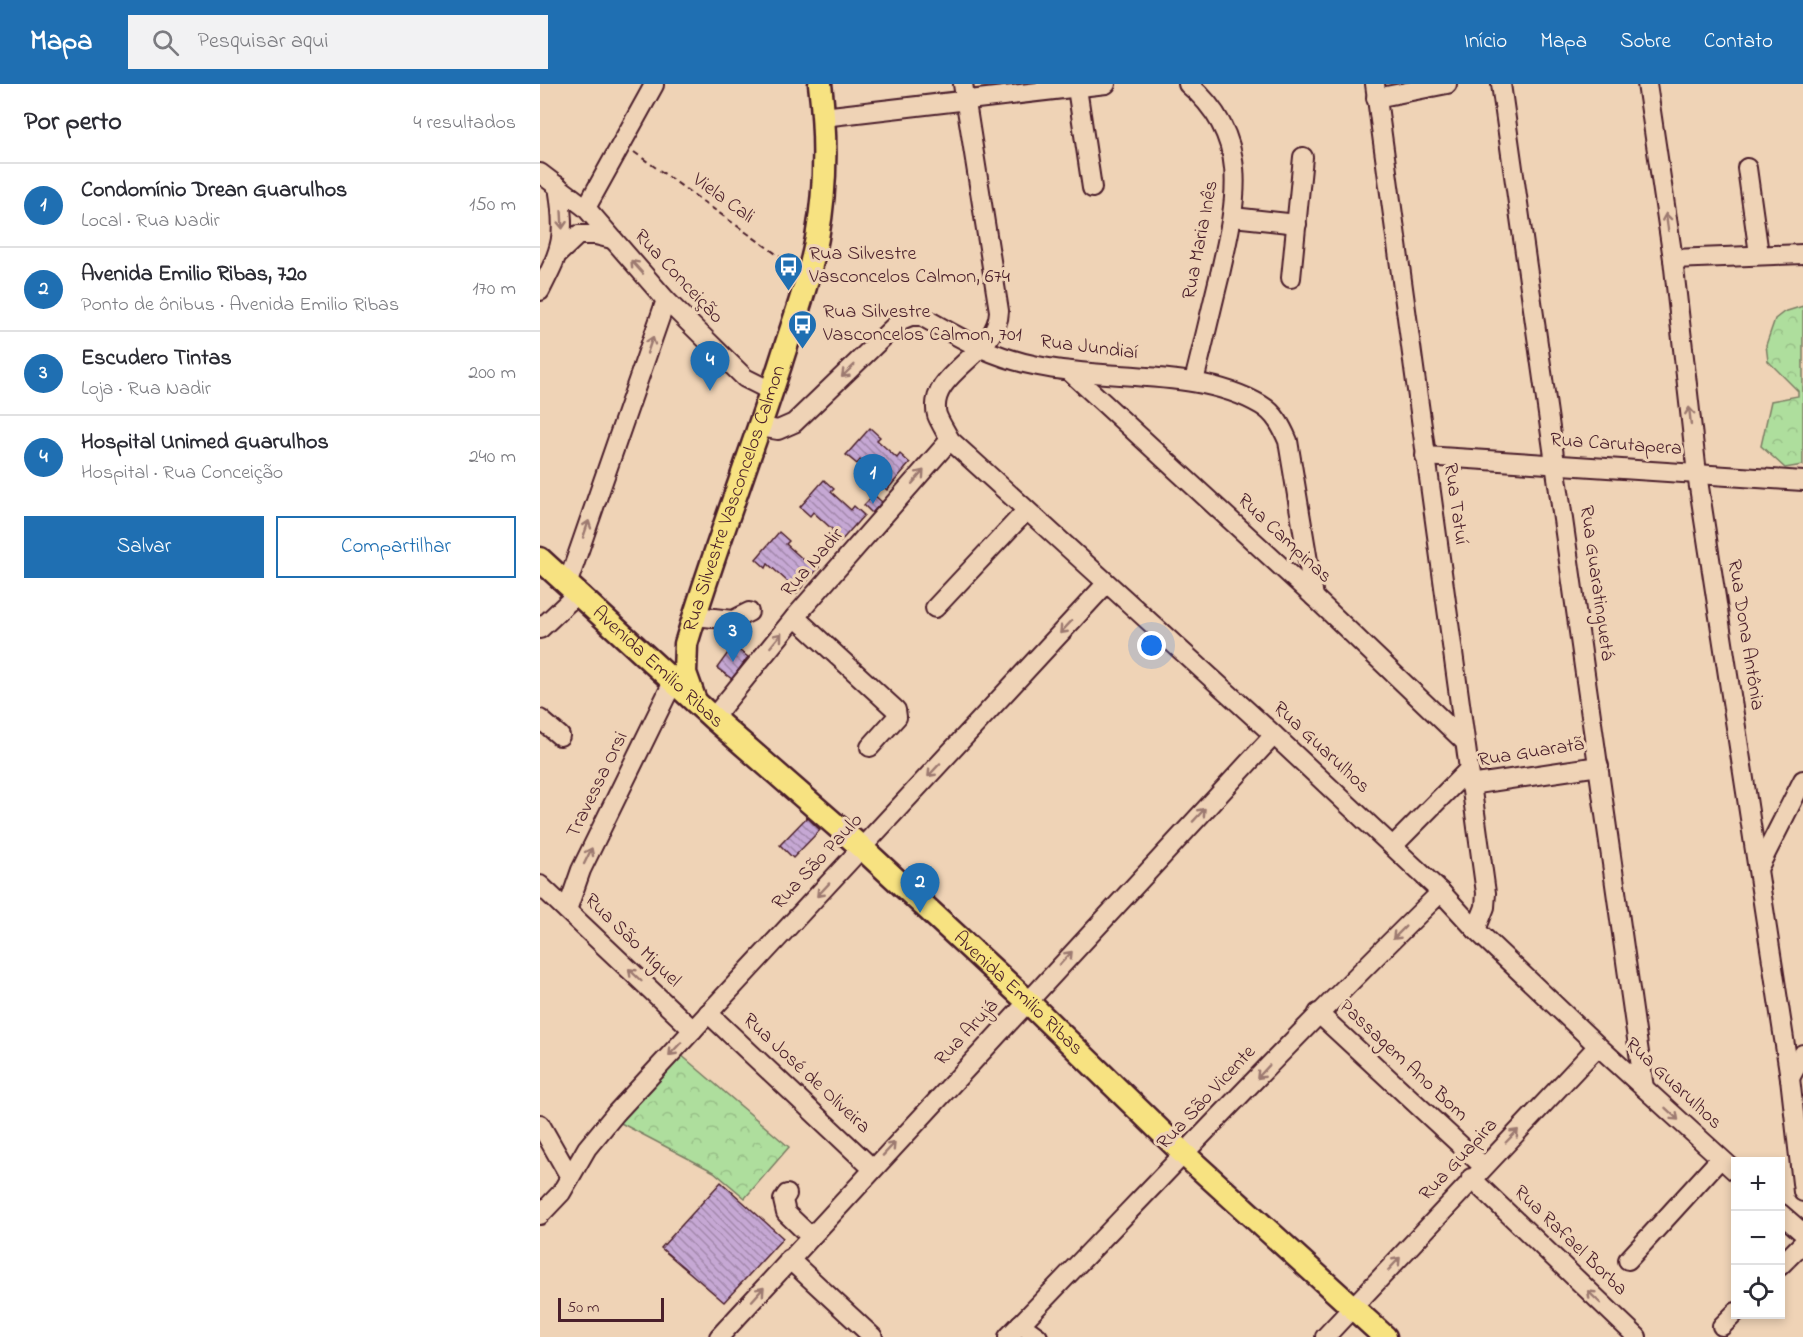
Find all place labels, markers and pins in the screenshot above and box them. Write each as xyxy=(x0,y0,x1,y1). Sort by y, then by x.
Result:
place label: Rua Silvestre Vasconcelos Calmon, 674 xyxy=(808,240,1010,292)
bus stop icon: Rua Silvestre Vasconcelos Calmon, 674 xyxy=(772,250,804,292)
place label: Rua Silvestre Vasconcelos Calmon, 701 xyxy=(822,298,1022,350)
bus stop icon: Rua Silvestre Vasconcelos Calmon, 701 xyxy=(786,308,818,350)
pin: 4 xyxy=(690,342,730,391)
pin: 1 xyxy=(854,454,892,504)
pin: 3 xyxy=(714,612,752,662)
pin: 2 xyxy=(900,864,940,913)

